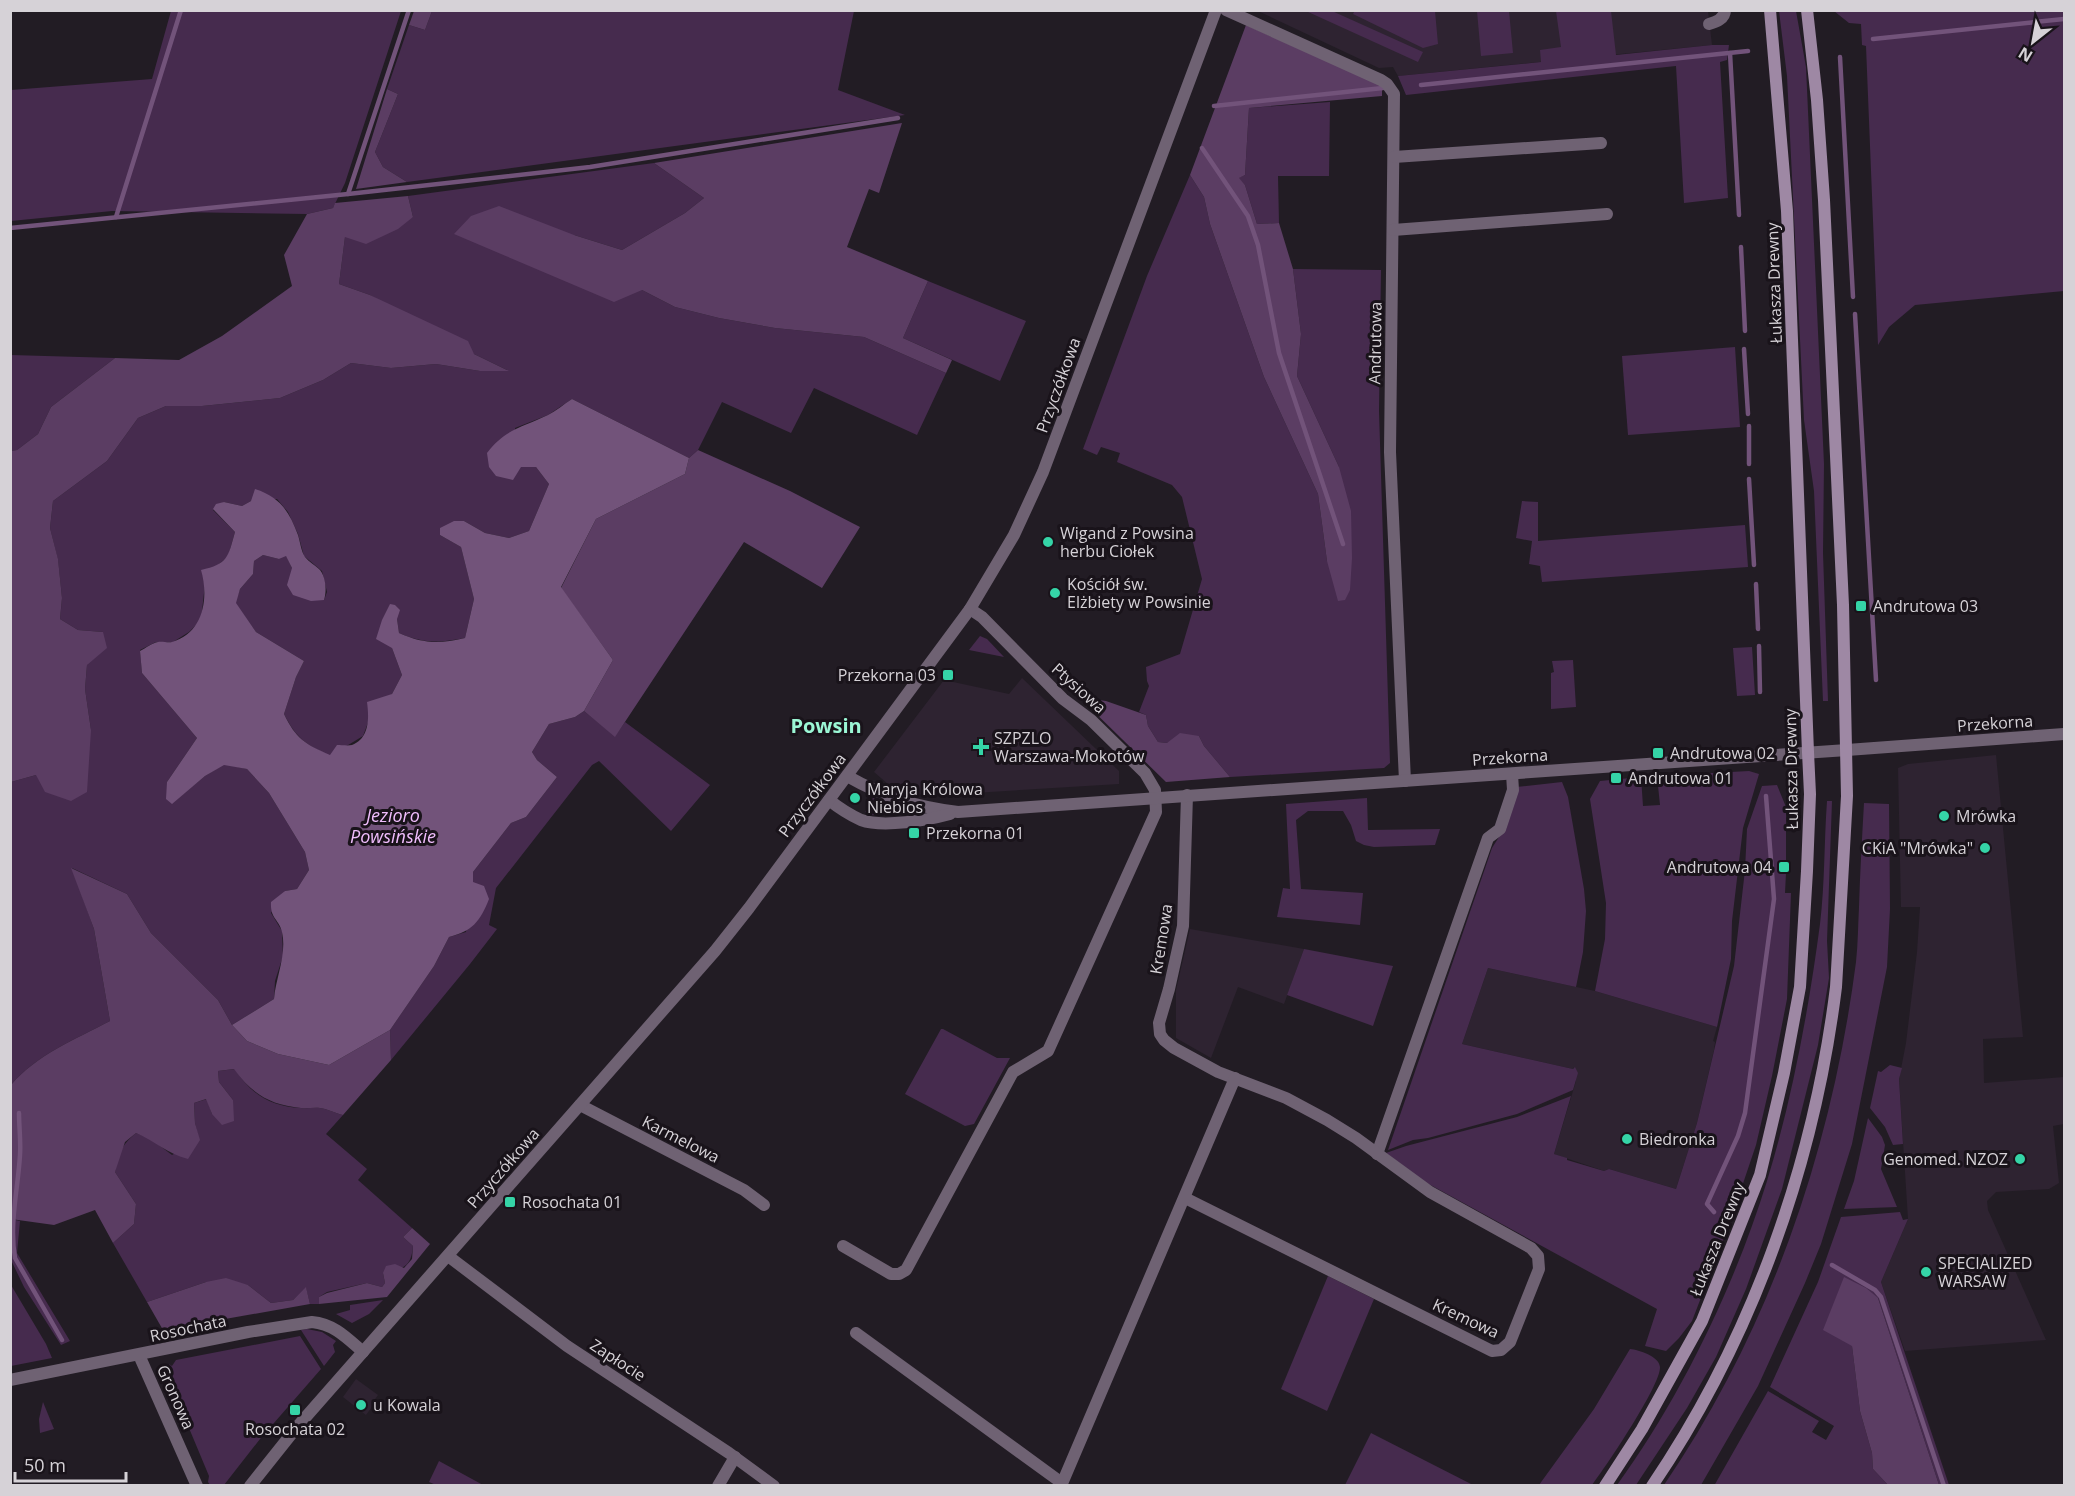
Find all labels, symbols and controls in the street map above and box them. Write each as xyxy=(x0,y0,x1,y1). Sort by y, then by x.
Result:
north arrow xyxy=(2003,12,2063,72)
text: N xyxy=(2014,42,2037,68)
street label: Łukasza Drewny xyxy=(1761,221,1787,344)
street label: Andrutowa xyxy=(1363,301,1387,385)
street label: Przyczółkowa xyxy=(1031,334,1085,436)
place label: Wigand z Powsina herbu Ciołek xyxy=(1060,522,1194,562)
marker: Wigand z Powsina herbu Ciołek xyxy=(1041,535,1055,549)
place label: Kościół św. Elżbiety w Powsinie xyxy=(1067,573,1211,613)
marker: Kościół św. Elżbiety w Powsinie xyxy=(1048,586,1062,600)
place label: Andrutowa 03 xyxy=(1873,595,1978,617)
marker: Andrutowa 03 xyxy=(1854,599,1868,613)
street label: Ptysiowa xyxy=(1047,658,1111,718)
place label: Przekorna 03 xyxy=(838,664,936,686)
marker: Przekorna 03 xyxy=(941,668,955,682)
street label: Łukasza Drewny xyxy=(1779,707,1803,830)
street label: Przekorna xyxy=(1956,709,2034,737)
district label: Powsin xyxy=(790,712,862,739)
place label: SZPZLO Warszawa-Mokotów xyxy=(994,727,1145,767)
marker: SZPZLO Warszawa-Mokotów xyxy=(972,738,990,756)
place label: Andrutowa 02 xyxy=(1670,742,1775,764)
street label: Przekorna xyxy=(1471,743,1549,771)
marker: Andrutowa 02 xyxy=(1651,746,1665,760)
street label: Przyczółkowa xyxy=(773,749,851,841)
place label: Andrutowa 01 xyxy=(1628,767,1733,789)
marker: Andrutowa 01 xyxy=(1609,771,1623,785)
place label: Maryja Królowa Niebios xyxy=(867,778,983,818)
marker: Maryja Królowa Niebios xyxy=(848,791,862,805)
water label: Jezioro Powsińskie xyxy=(350,803,436,848)
place label: Mrówka xyxy=(1956,805,2016,827)
marker: Mrówka xyxy=(1937,809,1951,823)
place label: Przekorna 01 xyxy=(926,822,1024,844)
marker: Przekorna 01 xyxy=(907,826,921,840)
place label: CKiA "Mrówka" xyxy=(1862,837,1973,859)
marker: CKiA "Mrówka" xyxy=(1978,841,1992,855)
place label: Andrutowa 04 xyxy=(1667,856,1772,878)
marker: Andrutowa 04 xyxy=(1777,860,1791,874)
street label: Kremowa xyxy=(1145,902,1177,976)
street label: Karmelowa xyxy=(639,1110,723,1168)
street label: Przyczółkowa xyxy=(462,1123,544,1213)
place label: Biedronka xyxy=(1639,1128,1715,1150)
marker: Biedronka xyxy=(1620,1132,1634,1146)
place label: Genomed. NZOZ xyxy=(1883,1148,2008,1170)
marker: Genomed. NZOZ xyxy=(2013,1152,2027,1166)
street label: Łukasza Drewny xyxy=(1684,1178,1750,1299)
place label: Rosochata 01 xyxy=(522,1191,622,1213)
marker: Rosochata 01 xyxy=(503,1195,517,1209)
place label: SPECIALIZED WARSAW xyxy=(1938,1252,2032,1292)
marker: SPECIALIZED WARSAW xyxy=(1919,1265,1933,1279)
street label: Kremowa xyxy=(1429,1293,1503,1343)
street label: Rosochata xyxy=(148,1309,228,1347)
street label: Zapłocie xyxy=(586,1334,650,1386)
street label: Gronowa xyxy=(152,1361,200,1433)
place label: u Kowala xyxy=(373,1394,441,1416)
marker: u Kowala xyxy=(354,1398,368,1412)
marker: Rosochata 02 xyxy=(288,1403,302,1417)
place label: Rosochata 02 xyxy=(245,1418,345,1440)
scale bar xyxy=(15,1445,126,1483)
text: 50 m xyxy=(24,1453,66,1477)

